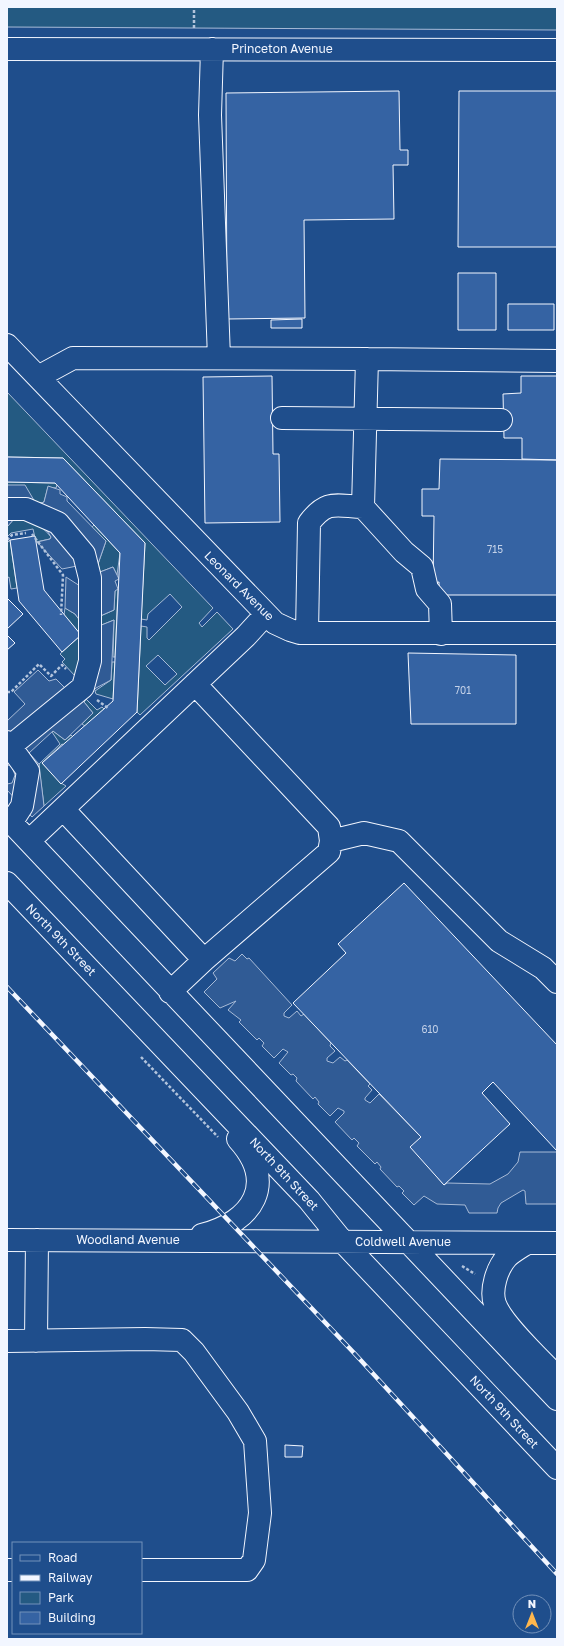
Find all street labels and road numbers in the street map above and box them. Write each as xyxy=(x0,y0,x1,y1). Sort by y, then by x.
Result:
street label: Princeton Avenue xyxy=(231,41,333,56)
street label: Leonard Avenue xyxy=(201,548,277,624)
street label: North 9th Street xyxy=(23,900,100,979)
street label: North 9th Street xyxy=(247,1134,322,1213)
street label: Woodland Avenue xyxy=(76,1232,180,1247)
street label: Coldwell Avenue xyxy=(355,1234,451,1249)
street label: North 9th Street xyxy=(467,1372,542,1451)

